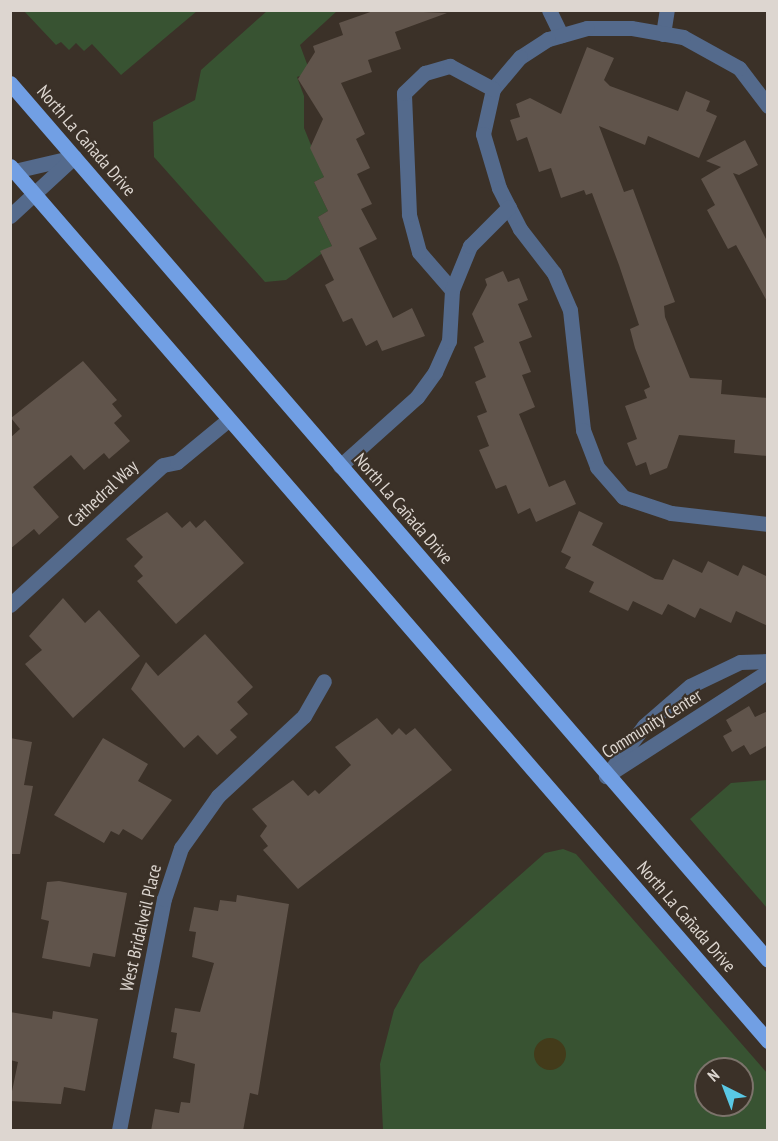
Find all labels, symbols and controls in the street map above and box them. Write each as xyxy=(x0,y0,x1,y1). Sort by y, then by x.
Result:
street label: North La Cañada Drive xyxy=(32,81,140,201)
street label: North La Cañada Drive xyxy=(349,449,457,569)
street label: Cathedral Way xyxy=(63,456,143,532)
street label: Community Center xyxy=(598,685,706,763)
street label: North La Cañada Drive xyxy=(632,857,740,977)
street label: West Bridalveil Place xyxy=(116,862,166,994)
north arrow xyxy=(694,1057,754,1117)
text: N xyxy=(703,1065,723,1085)

